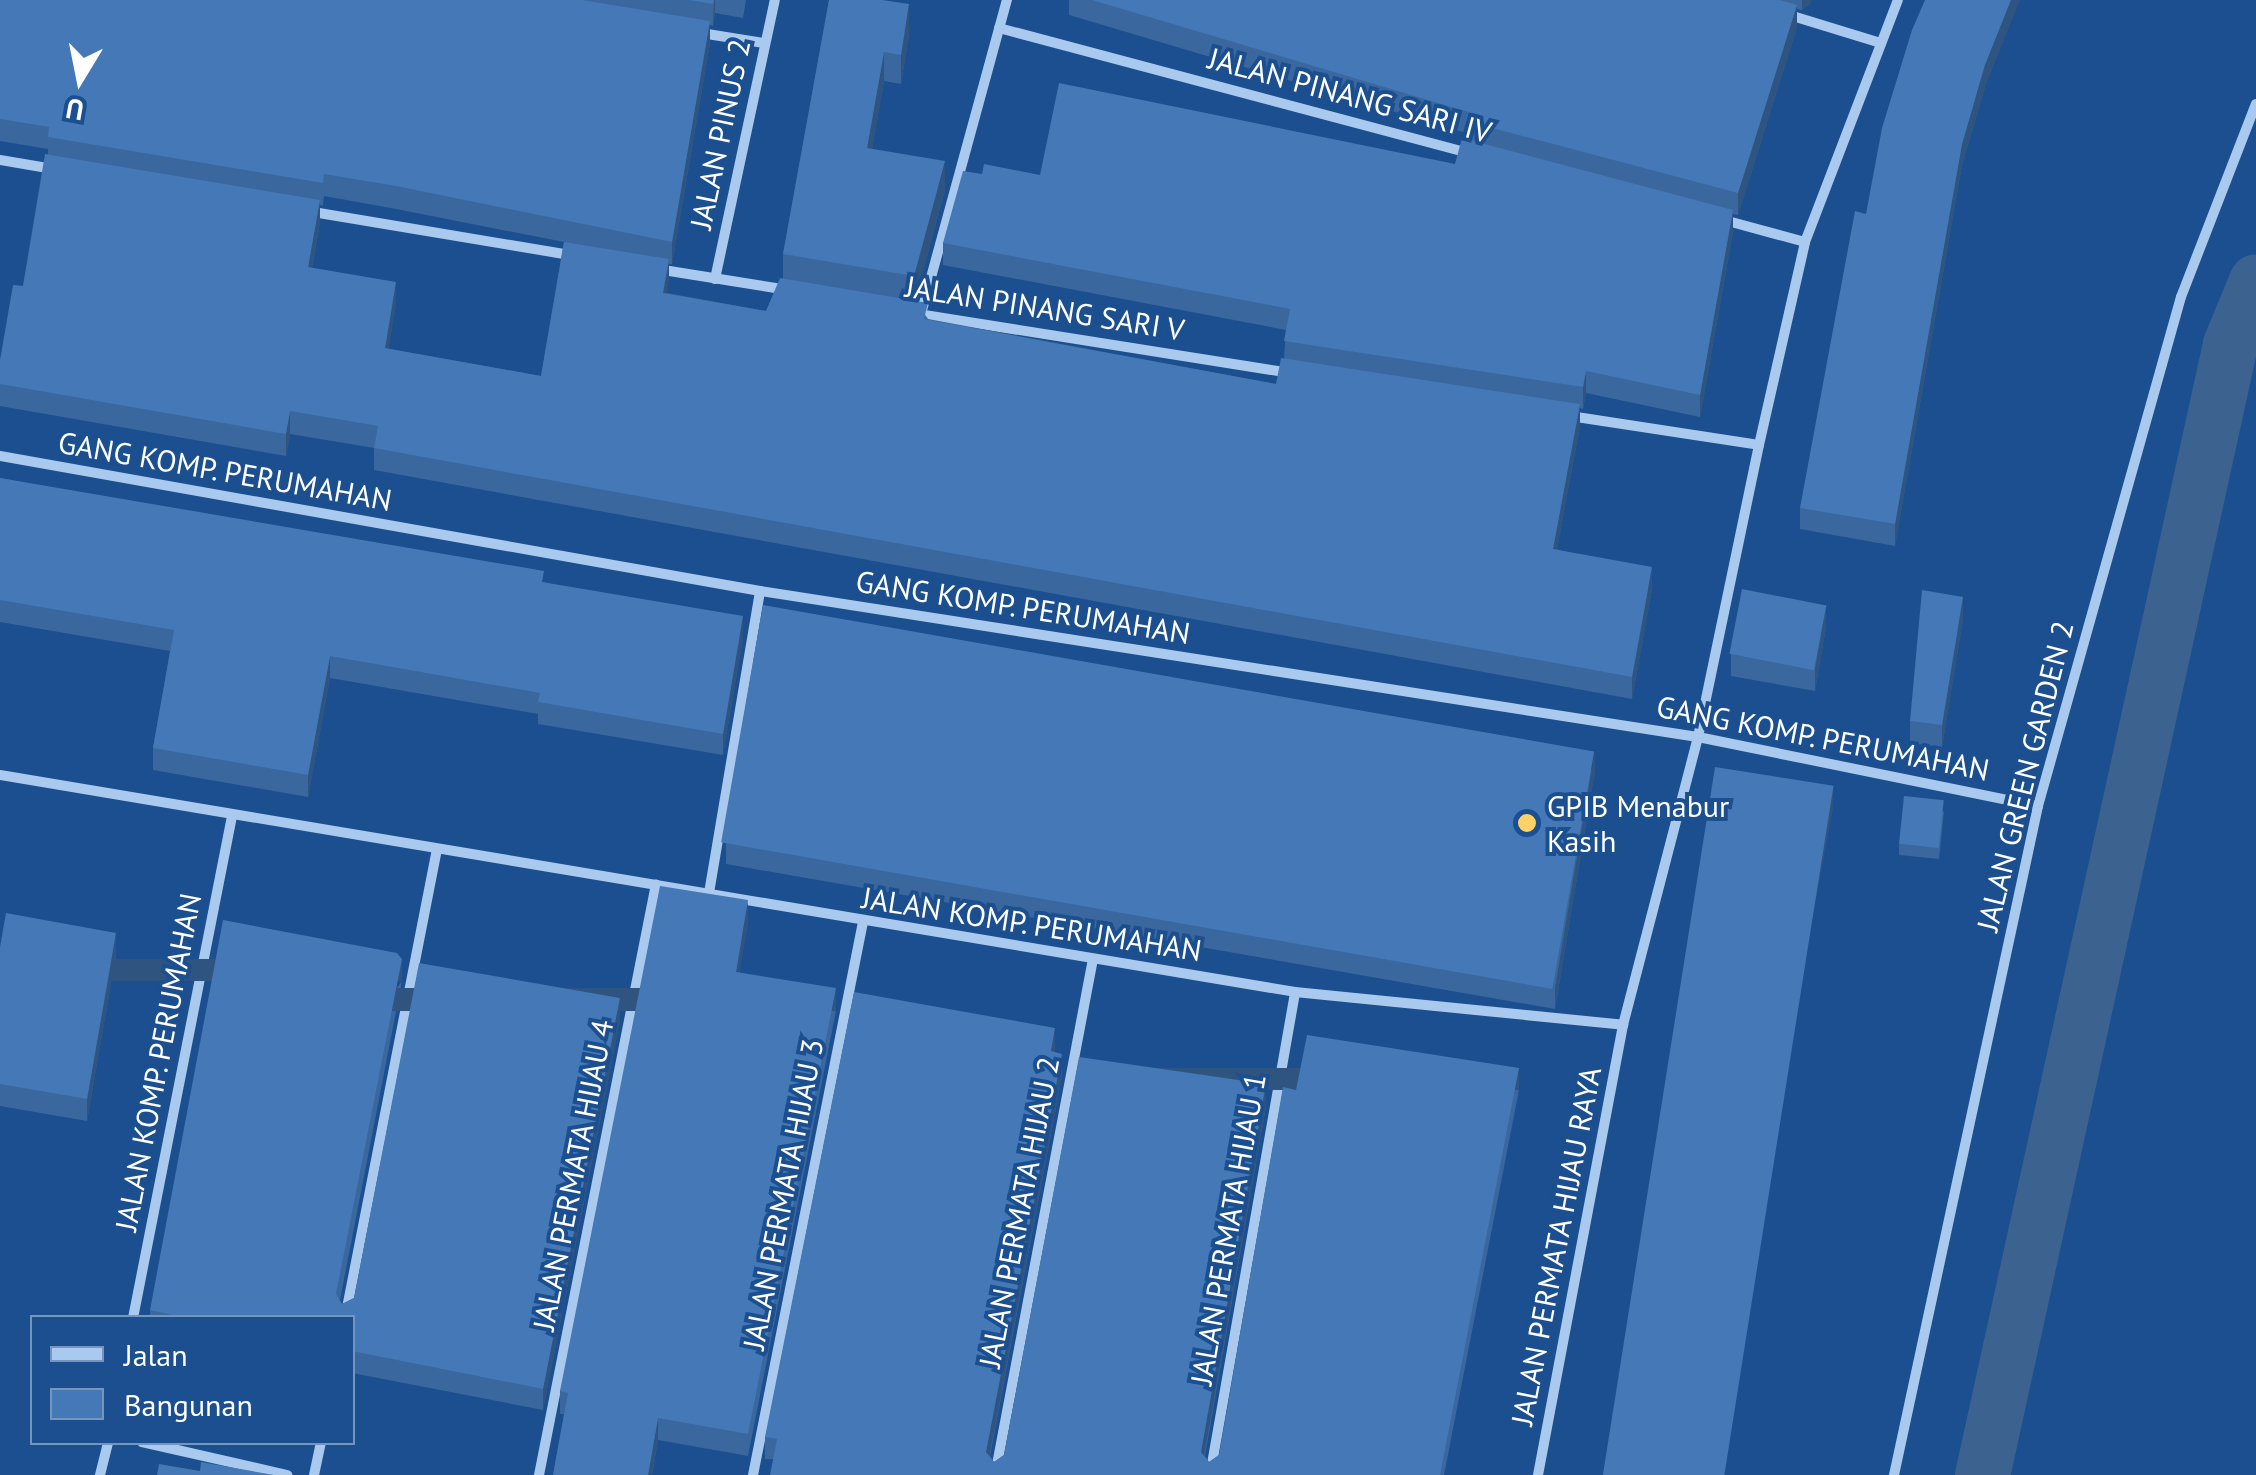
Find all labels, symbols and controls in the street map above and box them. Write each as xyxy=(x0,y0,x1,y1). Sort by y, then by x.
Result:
north arrow xyxy=(30,30,130,130)
street label: JALAN PINUS 2 xyxy=(682,36,758,232)
street label: JALAN PINANG SARI IV xyxy=(1205,40,1495,150)
text: U xyxy=(63,90,87,130)
street label: JALAN PINANG SARI V xyxy=(903,268,1187,348)
street label: GANG KOMP. PERUMAHAN xyxy=(54,424,396,518)
street label: GANG KOMP. PERUMAHAN xyxy=(852,563,1194,651)
street label: JALAN GREEN GARDEN 2 xyxy=(1969,617,2081,935)
street label: GANG KOMP. PERUMAHAN xyxy=(1653,688,1993,788)
place label: GPIB Menabur Kasih xyxy=(1547,788,1729,858)
marker: GPIB Menabur Kasih xyxy=(1516,812,1538,834)
street label: JALAN KOMP. PERUMAHAN xyxy=(859,879,1205,969)
street label: JALAN KOMP. PERUMAHAN xyxy=(107,889,209,1235)
street label: JALAN PERMATA HIJAU 4 xyxy=(525,1016,621,1334)
street label: JALAN PERMATA HIJAU 3 xyxy=(735,1035,831,1353)
street label: JALAN PERMATA HIJAU 2 xyxy=(971,1053,1067,1371)
street label: JALAN PERMATA HIJAU RAYA xyxy=(1503,1063,1609,1429)
street label: JALAN PERMATA HIJAU 1 xyxy=(1183,1070,1273,1388)
legend xyxy=(30,1315,355,1445)
text: Jalan xyxy=(124,1335,188,1374)
text: Bangunan xyxy=(124,1385,253,1424)

